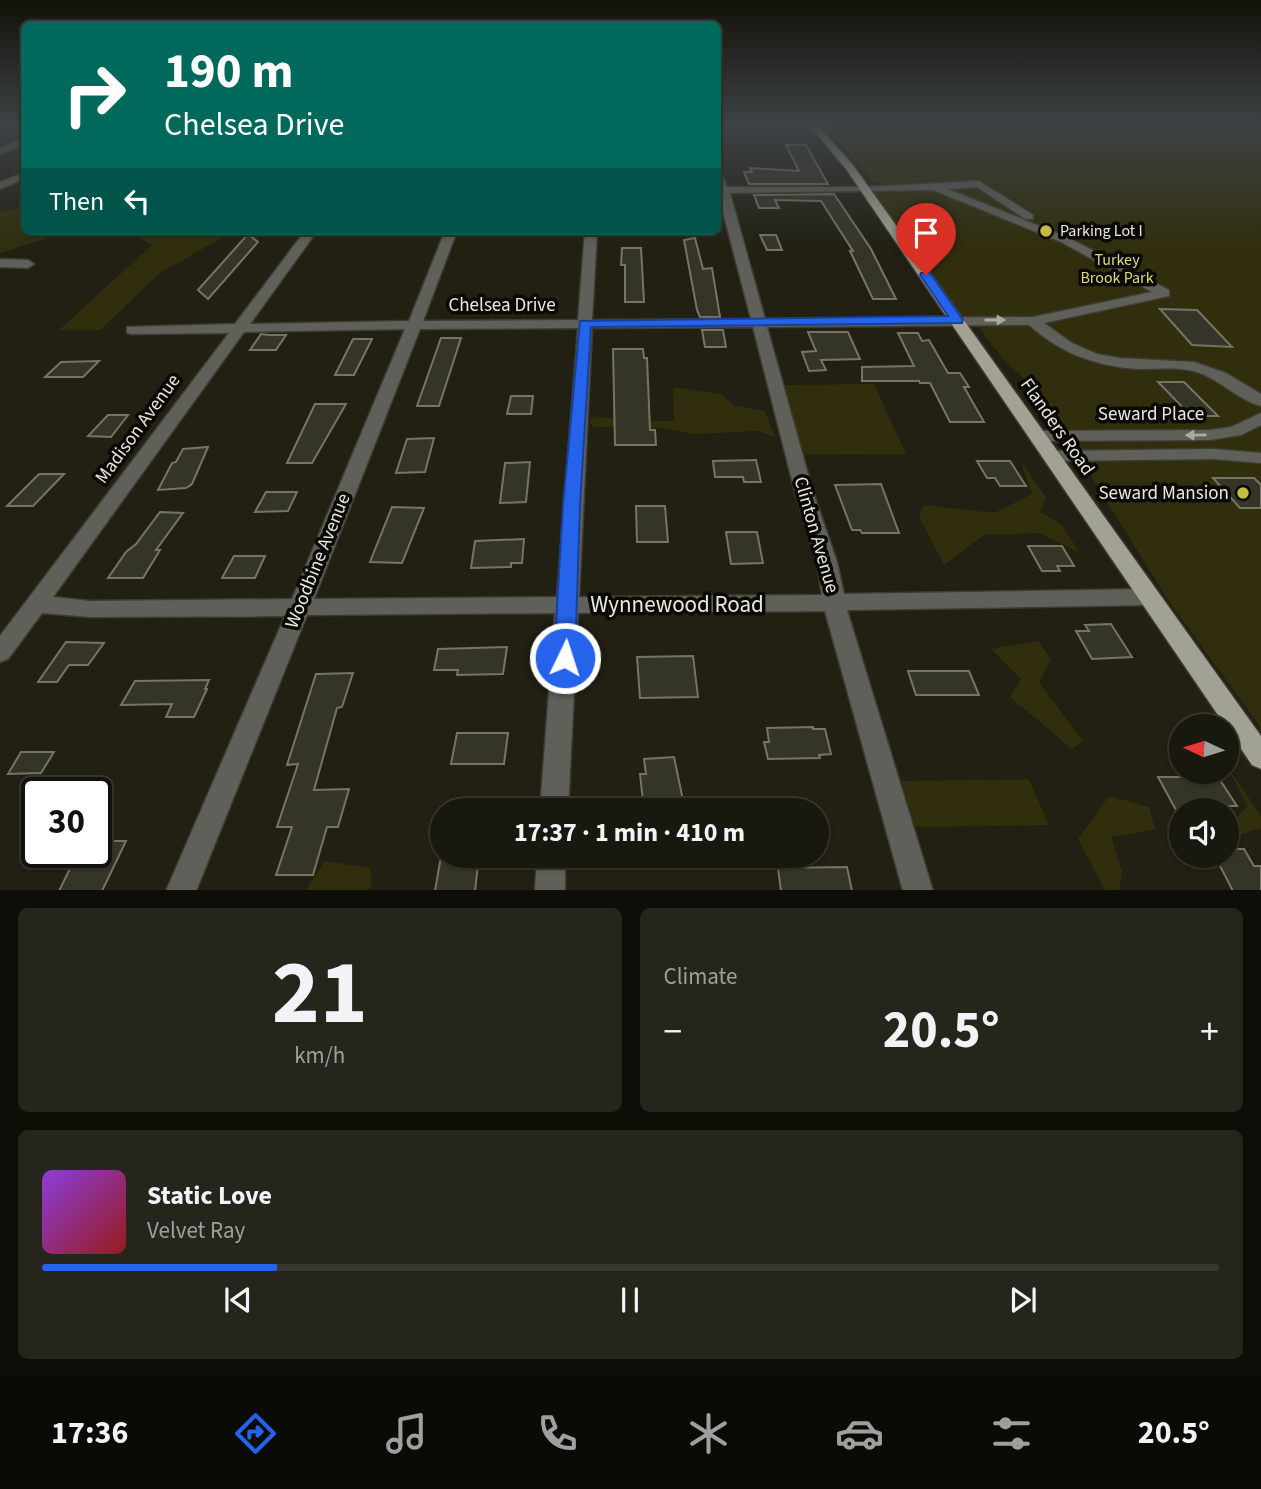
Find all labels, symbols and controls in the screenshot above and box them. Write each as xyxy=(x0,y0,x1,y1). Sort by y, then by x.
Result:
text: 190 m xyxy=(164,37,293,107)
icon: right xyxy=(49,49,140,140)
text: Chelsea Drive xyxy=(164,102,344,148)
icon: left xyxy=(118,182,156,220)
text: Then xyxy=(49,183,104,220)
pin xyxy=(896,203,956,275)
icon: arrive xyxy=(907,214,945,252)
place label: Parking Lot I xyxy=(1060,220,1143,242)
marker: Parking Lot I xyxy=(1038,223,1054,239)
park label: Turkey Brook Park xyxy=(1080,249,1154,289)
street label: Chelsea Drive xyxy=(448,292,556,319)
one-way arrow xyxy=(984,314,1006,326)
street label: Madison Avenue xyxy=(89,369,187,489)
street label: Flanders Road xyxy=(1013,373,1101,481)
street label: Seward Place xyxy=(1098,401,1204,428)
one-way arrow xyxy=(1185,429,1207,441)
street label: Clinton Avenue xyxy=(786,474,846,596)
place label: Seward Mansion xyxy=(1098,480,1229,507)
marker: Seward Mansion xyxy=(1235,485,1251,501)
street label: Woodbine Avenue xyxy=(279,489,357,633)
street label: Wynnewood Road xyxy=(590,588,764,621)
position arrow xyxy=(528,621,602,695)
north arrow xyxy=(1169,714,1239,784)
map controls xyxy=(1169,714,1239,868)
speed limit sign: 30 xyxy=(21,777,112,868)
button: sound xyxy=(1169,798,1239,868)
text: 17:37 · 1 min · 410 m xyxy=(514,814,745,851)
text: 21 xyxy=(272,929,368,1058)
text: Climate xyxy=(664,960,737,993)
text: 20.5° xyxy=(883,994,1000,1068)
text: − xyxy=(664,1005,682,1059)
text: + xyxy=(1200,1005,1219,1059)
text: km/h xyxy=(294,1039,345,1072)
text: Static Love xyxy=(147,1177,272,1214)
text: Velvet Ray xyxy=(147,1214,245,1247)
icon: previous xyxy=(219,1281,257,1319)
icon: pause xyxy=(611,1281,649,1319)
icon: next xyxy=(1004,1281,1042,1319)
icon: directions xyxy=(231,1409,280,1458)
icon: music xyxy=(382,1409,431,1458)
icon: phone xyxy=(533,1409,582,1458)
icon: climate xyxy=(684,1409,733,1458)
icon: car xyxy=(835,1409,884,1458)
icon: filters xyxy=(987,1409,1036,1458)
text: 17:36 xyxy=(51,1410,128,1456)
text: 20.5° xyxy=(1138,1410,1210,1456)

